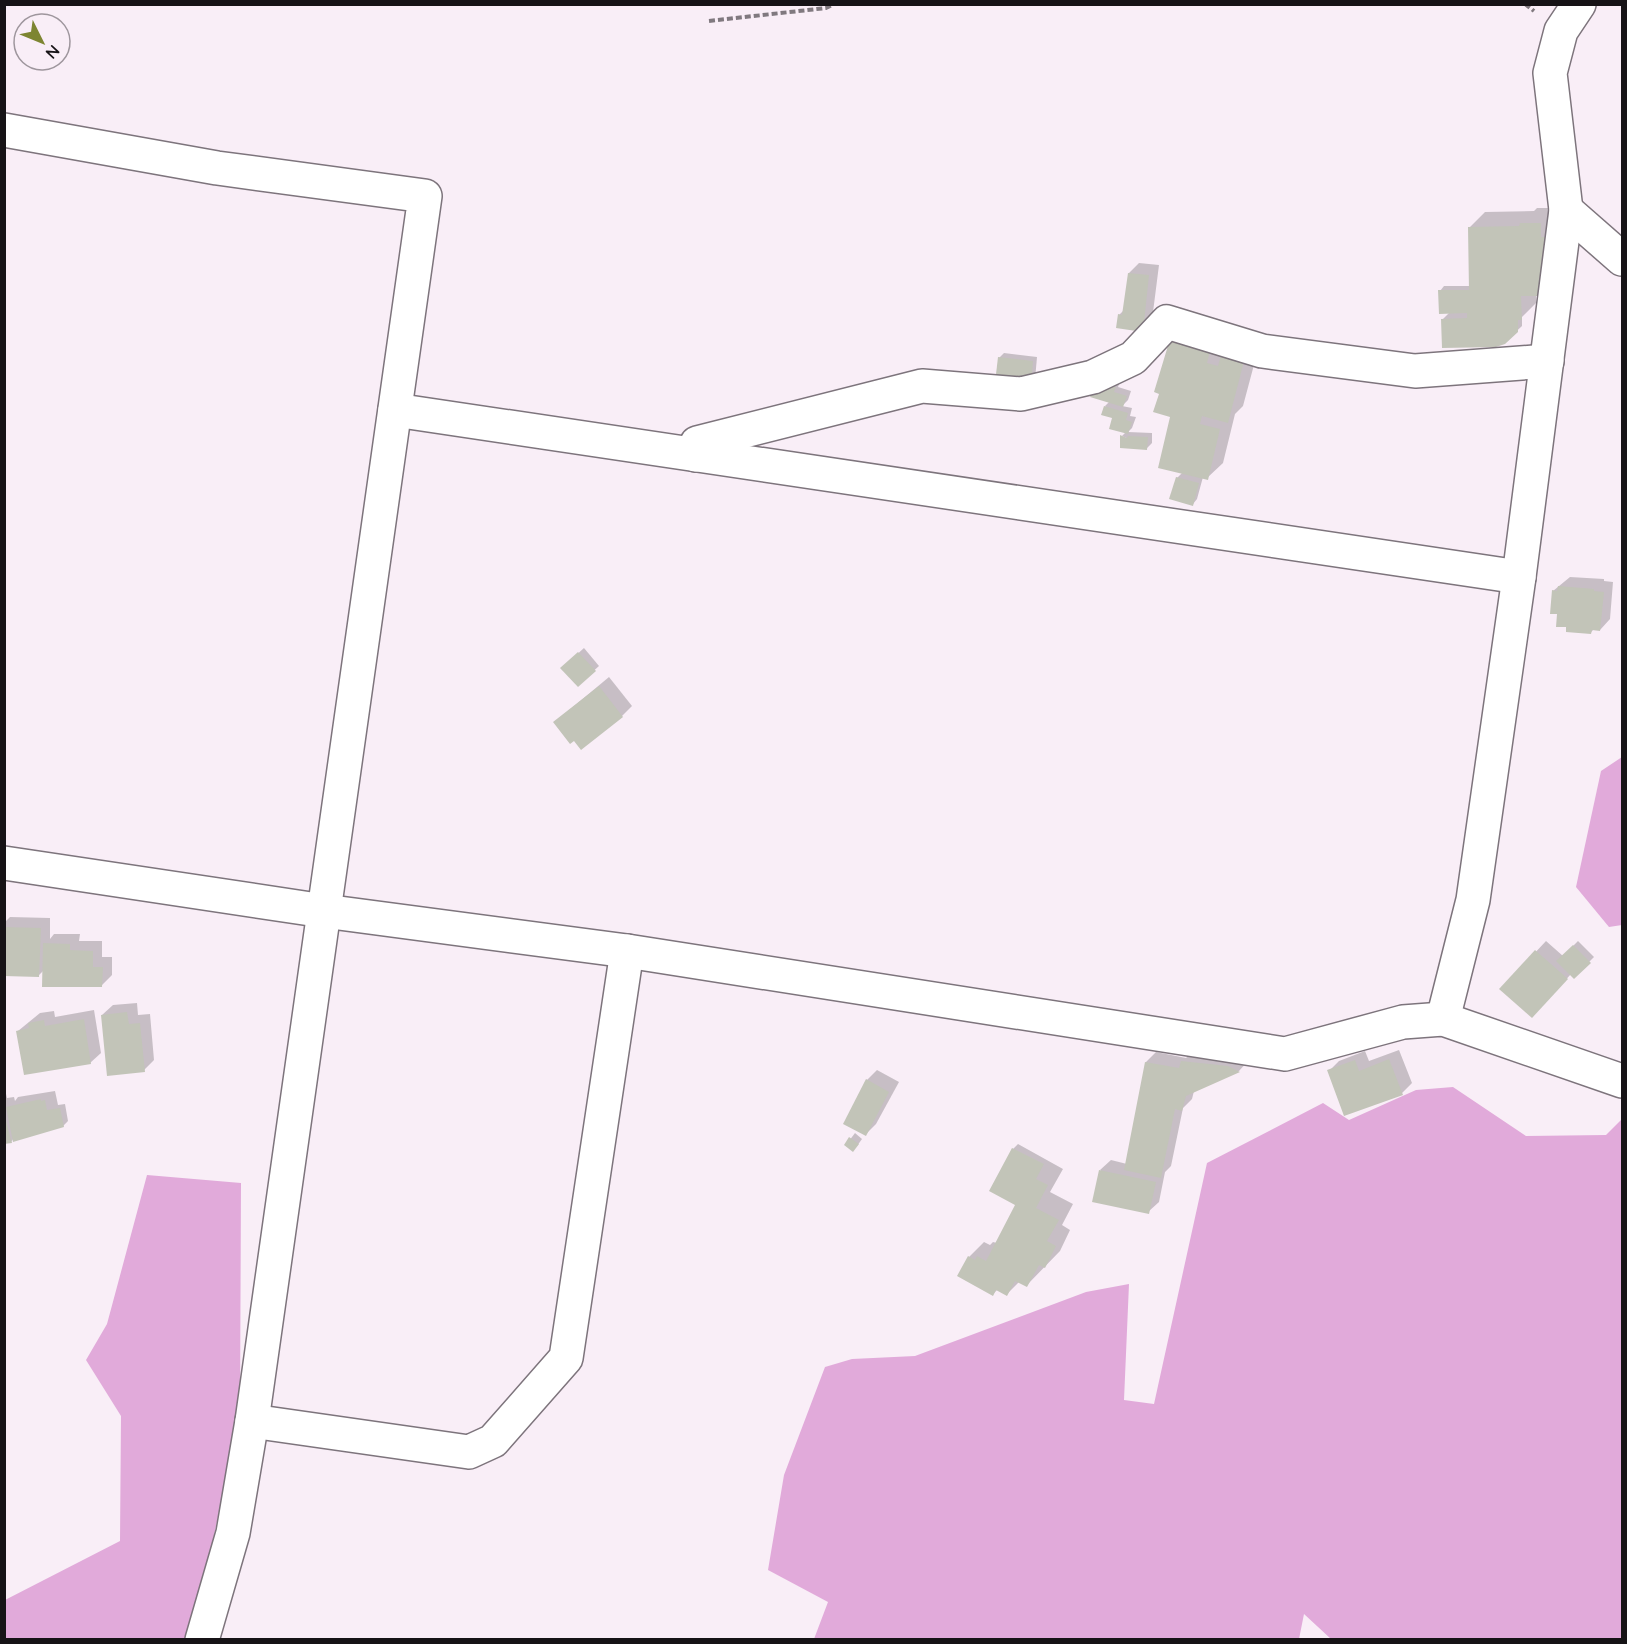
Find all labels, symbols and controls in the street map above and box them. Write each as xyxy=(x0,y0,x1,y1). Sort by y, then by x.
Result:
north arrow xyxy=(12,12,72,72)
text: N xyxy=(42,41,64,63)

